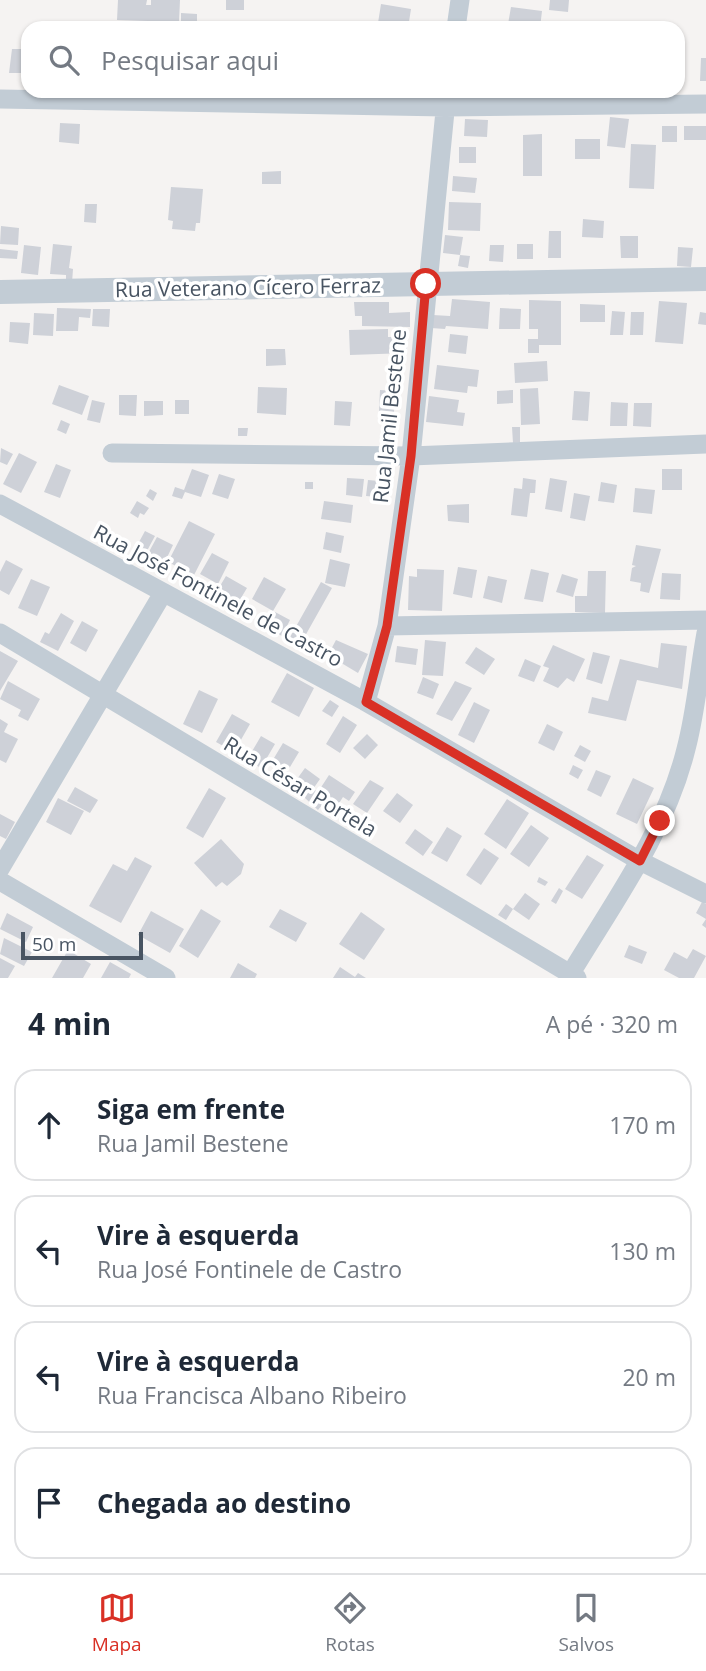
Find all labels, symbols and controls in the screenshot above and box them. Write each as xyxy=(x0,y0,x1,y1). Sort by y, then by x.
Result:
search box xyxy=(21,21,685,98)
icon: search xyxy=(45,41,83,79)
text: Pesquisar aqui xyxy=(101,42,279,78)
route start xyxy=(410,268,441,299)
street label: Rua Veterano Cícero Ferraz xyxy=(115,271,381,303)
street label: Rua Jamil Bestene xyxy=(366,327,412,504)
street label: Rua José Fontinele de Castro xyxy=(89,517,348,673)
street label: Rua César Portela xyxy=(219,729,382,843)
route end xyxy=(644,805,675,836)
scale bar xyxy=(21,929,144,961)
text: 50 m xyxy=(32,931,76,957)
text: 4 min xyxy=(28,1003,111,1044)
text: A pé · 320 m xyxy=(546,1008,678,1040)
text: Siga em frente xyxy=(97,1091,285,1127)
icon: ahead xyxy=(30,1106,68,1144)
text: 170 m xyxy=(609,1109,676,1141)
text: Rua Jamil Bestene xyxy=(97,1127,289,1159)
text: Vire à esquerda xyxy=(97,1217,299,1253)
icon: left xyxy=(30,1232,68,1270)
text: 130 m xyxy=(609,1235,676,1267)
text: Rua José Fontinele de Castro xyxy=(97,1253,402,1285)
text: Vire à esquerda xyxy=(97,1343,299,1379)
icon: left xyxy=(30,1358,68,1396)
text: 20 m xyxy=(622,1361,676,1393)
text: Rua Francisca Albano Ribeiro xyxy=(97,1379,407,1411)
icon: arrive xyxy=(30,1484,68,1522)
text: Chegada ao destino xyxy=(97,1485,351,1521)
tab: Mapa xyxy=(92,1589,142,1657)
tab: Rotas xyxy=(325,1589,375,1657)
tab: Salvos xyxy=(558,1589,614,1657)

